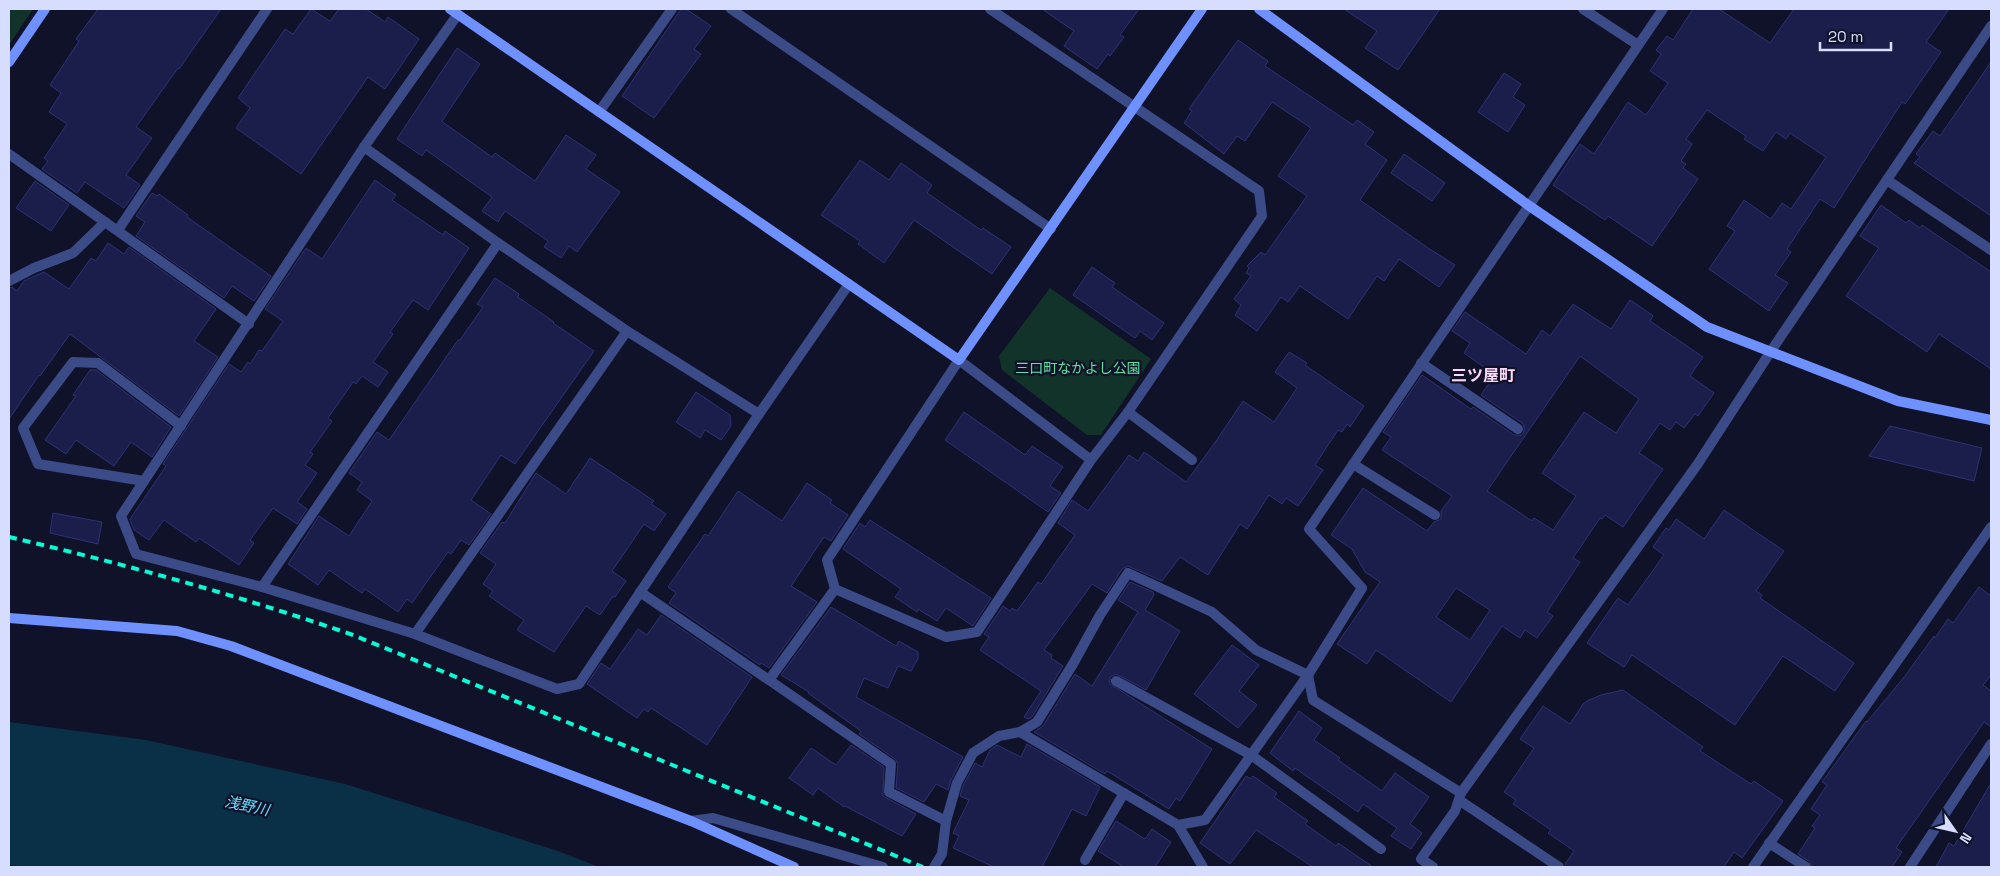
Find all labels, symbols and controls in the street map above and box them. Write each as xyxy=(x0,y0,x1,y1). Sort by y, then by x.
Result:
scale bar xyxy=(1820,20,1891,52)
text: 20 m xyxy=(1828,27,1863,46)
park label: 三口町なかよし公園 xyxy=(1015,359,1141,377)
district label: 三ツ屋町 xyxy=(1451,365,1515,386)
water label: 浅野川 xyxy=(223,792,273,820)
north arrow xyxy=(1930,806,1980,856)
text: N xyxy=(1956,829,1976,847)

